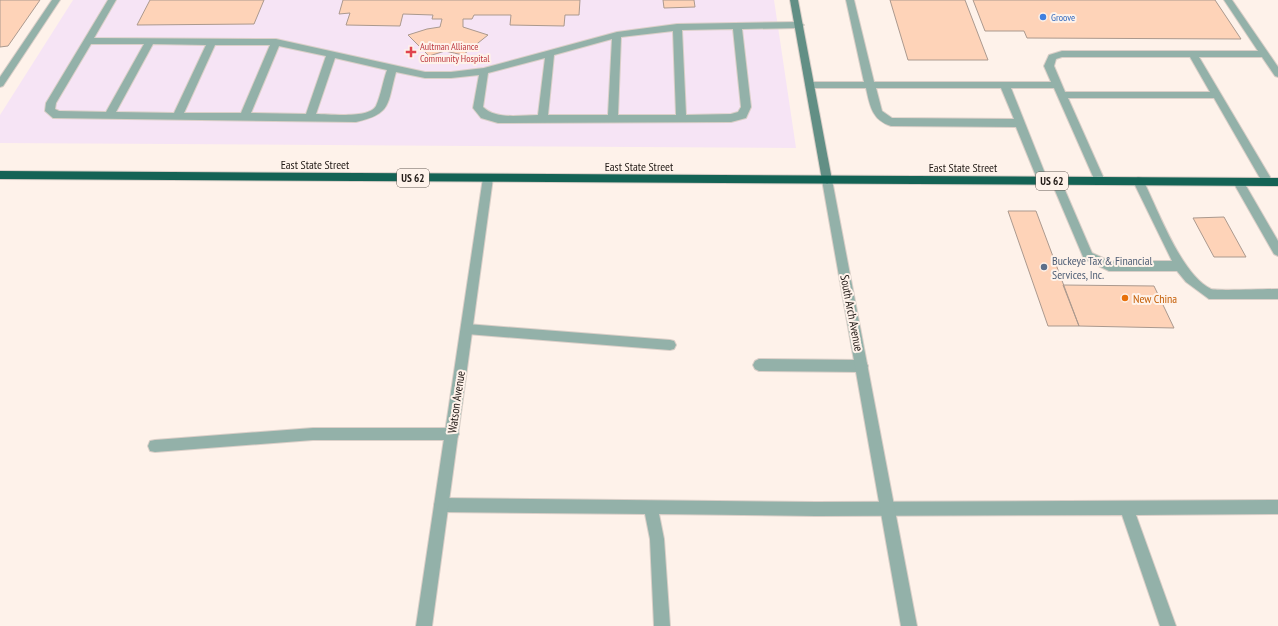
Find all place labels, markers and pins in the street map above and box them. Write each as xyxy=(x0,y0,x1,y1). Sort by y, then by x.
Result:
place label: Groove xyxy=(1051,11,1075,24)
marker: Groove xyxy=(1038,12,1048,22)
place label: Aultman Alliance Community Hospital xyxy=(420,40,490,65)
marker: Aultman Alliance Community Hospital xyxy=(405,46,417,58)
place label: Buckeye Tax & Financial Services, Inc. xyxy=(1052,253,1152,282)
marker: Buckeye Tax & Financial Services, Inc. xyxy=(1039,262,1049,272)
place label: New China xyxy=(1133,291,1177,306)
marker: New China xyxy=(1120,293,1130,303)

